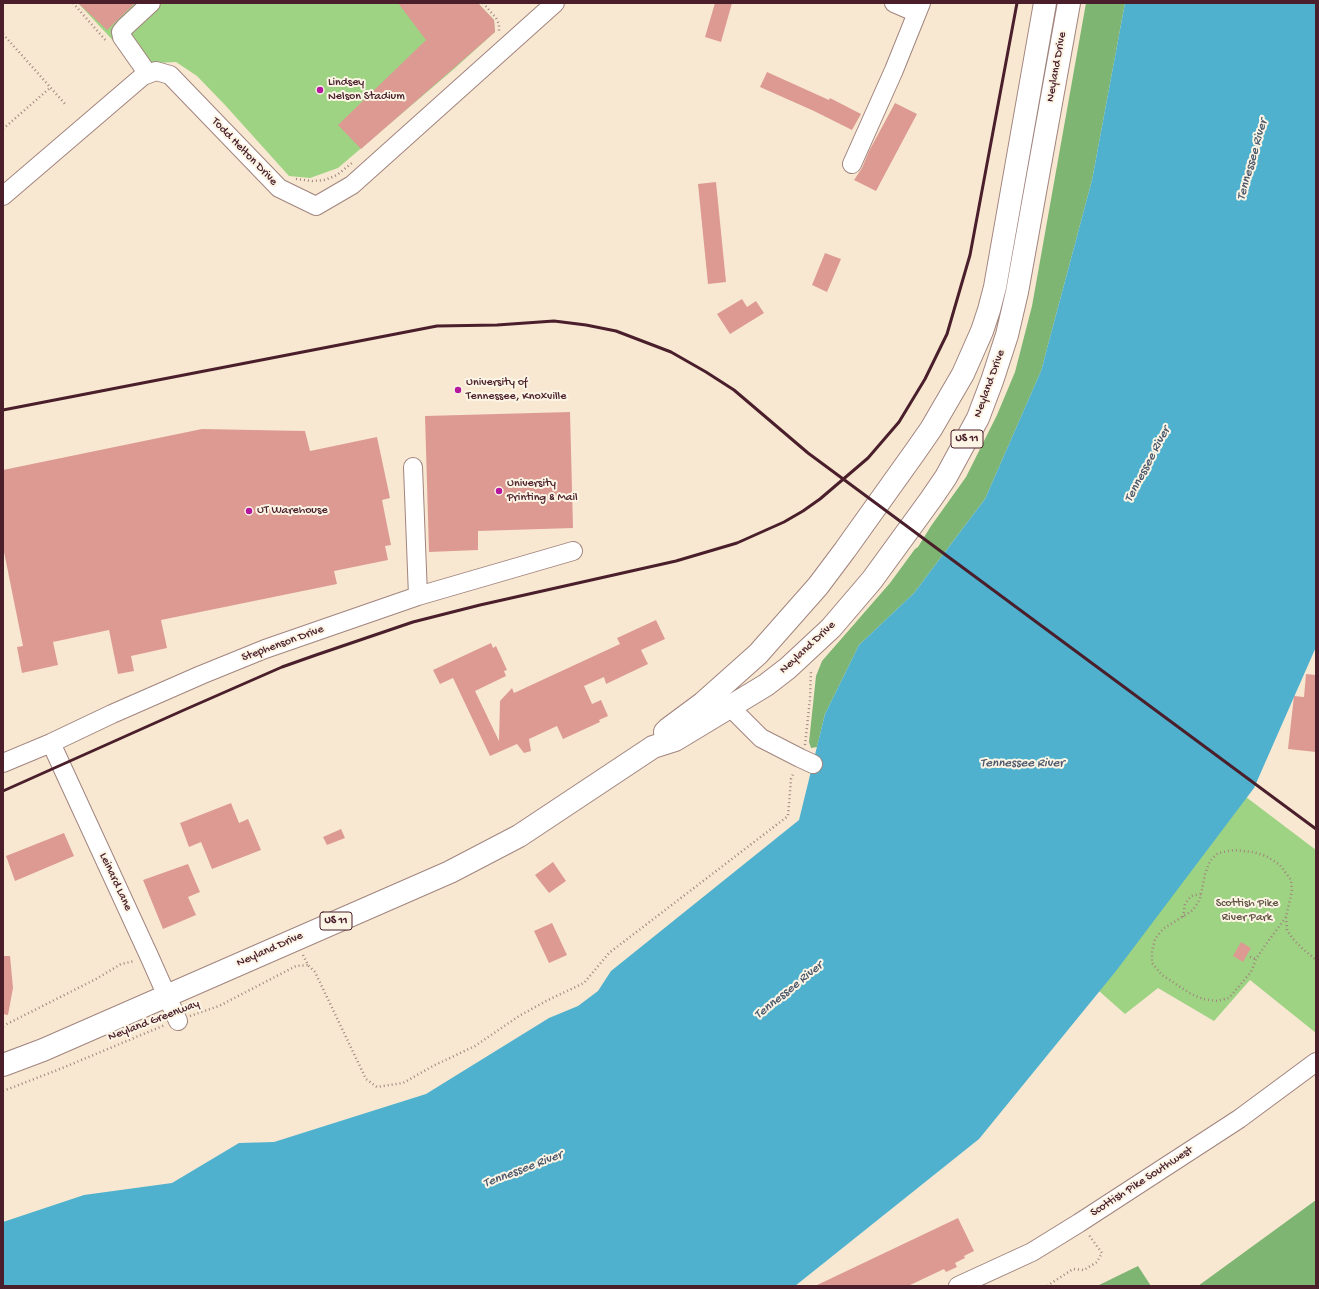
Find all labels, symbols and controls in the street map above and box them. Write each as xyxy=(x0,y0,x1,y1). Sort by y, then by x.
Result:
street label: Neyland Drive xyxy=(1044,31,1070,103)
place label: Lindsey Nelson Stadium xyxy=(328,76,405,104)
marker: Lindsey Nelson Stadium xyxy=(315,85,325,95)
street label: Todd Helton Drive xyxy=(208,115,280,189)
water label: Tennessee River xyxy=(1234,118,1272,202)
street label: Neyland Drive xyxy=(971,348,1009,420)
place label: University of Tennessee, Knoxville xyxy=(466,376,566,404)
marker: University of Tennessee, Knoxville xyxy=(453,385,463,395)
water label: Tennessee River xyxy=(1122,424,1174,506)
road number: US 11 xyxy=(951,430,983,448)
place label: University Printing & Mail xyxy=(507,477,578,505)
marker: University Printing & Mail xyxy=(494,486,504,496)
place label: UT Warehouse xyxy=(257,504,328,518)
marker: UT Warehouse xyxy=(244,506,254,516)
street label: Neyland Drive xyxy=(777,619,839,677)
street label: Stephenson Drive xyxy=(240,622,326,666)
water label: Tennessee River xyxy=(980,756,1064,772)
street label: Leinard Lane xyxy=(95,851,135,913)
park label: Scottish Pike River Park xyxy=(1216,897,1278,925)
road number: US 11 xyxy=(320,912,352,930)
street label: Neyland Drive xyxy=(235,929,305,971)
water label: Tennessee River xyxy=(752,959,826,1023)
street label: Neyland Greenway xyxy=(106,997,202,1045)
street label: Scottish Pike Southwest xyxy=(1088,1144,1196,1220)
water label: Tennessee River xyxy=(481,1148,565,1192)

